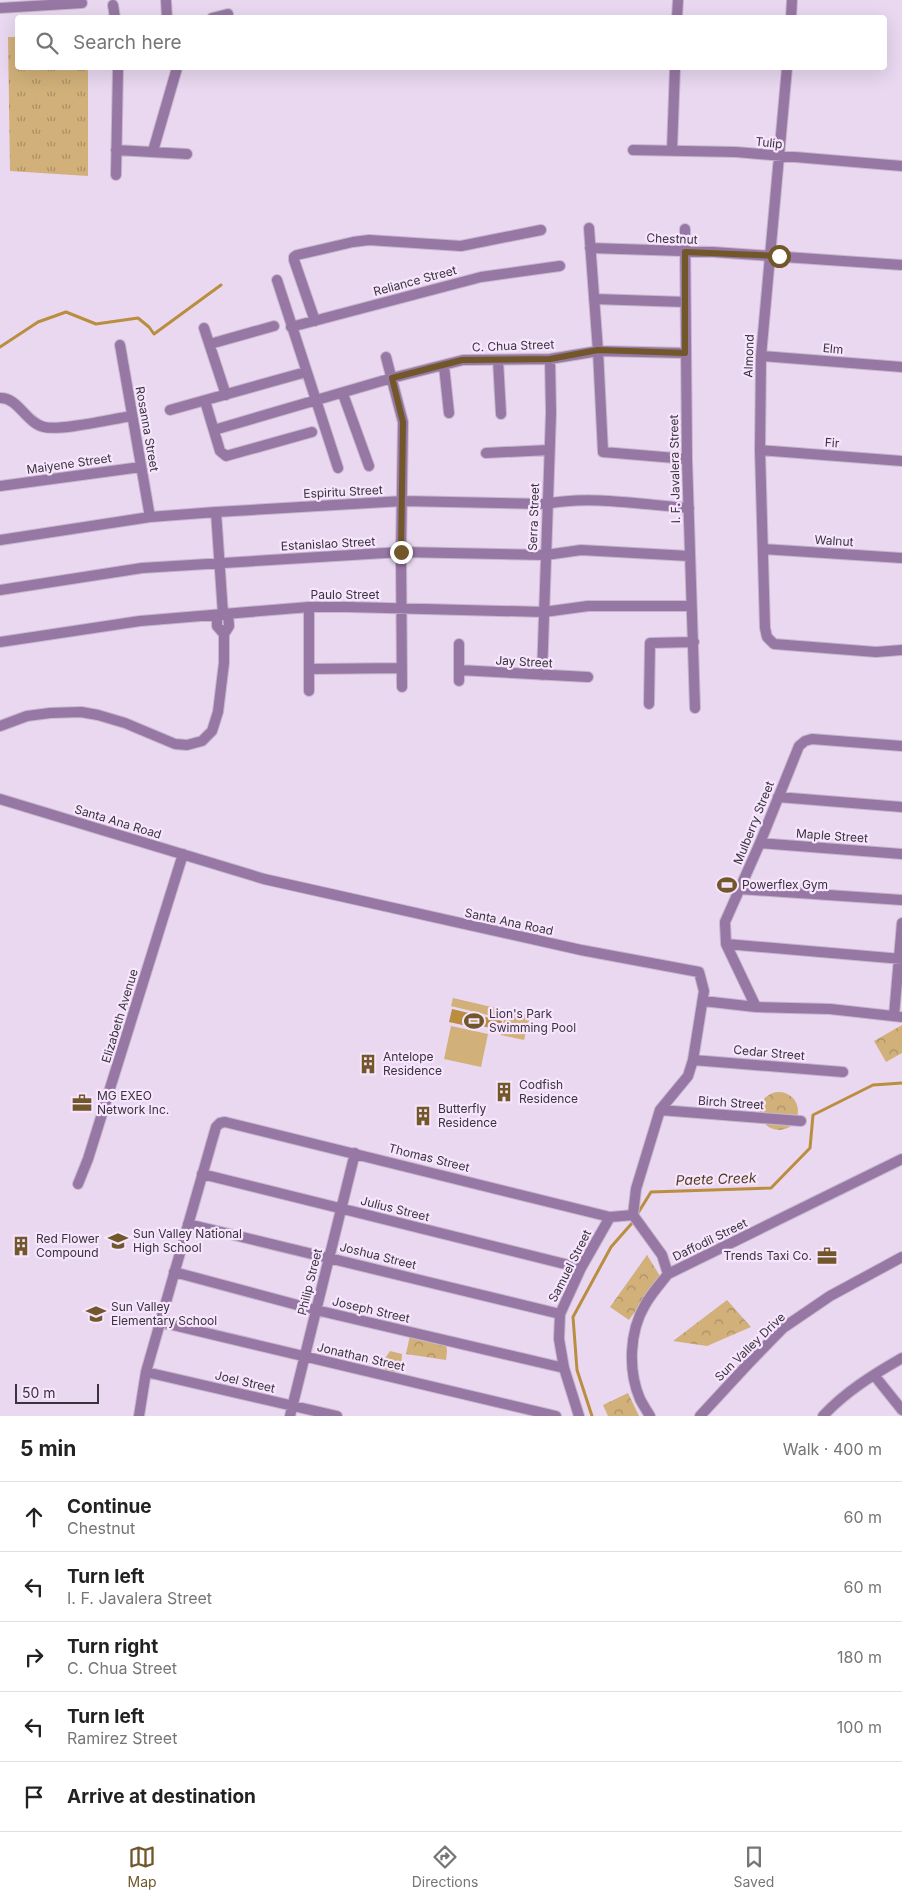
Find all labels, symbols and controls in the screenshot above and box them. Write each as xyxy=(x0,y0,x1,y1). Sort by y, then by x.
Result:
search box xyxy=(15,15,887,70)
icon: search xyxy=(33,29,61,57)
text: Search here xyxy=(73,31,182,54)
street label: Tulip xyxy=(755,134,783,151)
street label: Chestnut xyxy=(646,230,698,247)
route start xyxy=(768,245,791,268)
street label: Reliance Street xyxy=(372,262,458,299)
street label: Almond xyxy=(740,334,757,378)
street label: C. Chua Street xyxy=(471,337,555,354)
street label: Elm xyxy=(822,340,844,357)
street label: Rosanna Street xyxy=(133,385,162,473)
street label: I. F. Javalera Street xyxy=(666,414,683,524)
street label: Fir xyxy=(824,435,840,451)
street label: Maiyene Street xyxy=(26,450,112,477)
street label: Espiritu Street xyxy=(303,482,383,501)
street label: Serra Street xyxy=(525,483,542,551)
street label: Walnut xyxy=(814,532,854,549)
street label: Estanislao Street xyxy=(280,534,376,553)
route end xyxy=(390,541,413,564)
street label: Paulo Street xyxy=(311,587,379,602)
street label: Jay Street xyxy=(495,653,553,670)
street label: Mulberry Street xyxy=(730,779,777,867)
street label: Santa Ana Road xyxy=(73,801,163,842)
street label: Maple Street xyxy=(796,826,869,846)
sports icon: Powerflex Gym xyxy=(716,874,738,896)
place label: Powerflex Gym xyxy=(742,877,828,892)
street label: Santa Ana Road xyxy=(463,905,555,938)
street label: Elizabeth Avenue xyxy=(98,967,141,1065)
place label: Lion's Park Swimming Pool xyxy=(489,1006,576,1035)
sports icon: Lion's Park Swimming Pool xyxy=(463,1010,485,1032)
street label: Cedar Street xyxy=(733,1042,805,1063)
place label: Antelope Residence xyxy=(383,1049,442,1078)
building icon: Antelope Residence xyxy=(357,1053,379,1075)
place label: Codfish Residence xyxy=(519,1077,578,1106)
building icon: Codfish Residence xyxy=(493,1081,515,1103)
place label: MG EXEO Network Inc. xyxy=(97,1088,169,1117)
office icon: MG EXEO Network Inc. xyxy=(71,1092,93,1114)
street label: Birch Street xyxy=(697,1093,765,1112)
place label: Butterfly Residence xyxy=(438,1101,497,1130)
building icon: Butterfly Residence xyxy=(412,1105,434,1127)
street label: Thomas Street xyxy=(387,1140,471,1175)
water label: Paete Creek xyxy=(675,1169,757,1188)
street label: Julius Street xyxy=(359,1193,431,1224)
street label: Daffodil Street xyxy=(670,1215,750,1264)
place label: Sun Valley National High School xyxy=(133,1226,242,1255)
street label: Samuel Street xyxy=(545,1227,594,1304)
school or university icon: Sun Valley National High School xyxy=(107,1230,129,1252)
place label: Red Flower Compound xyxy=(36,1231,100,1260)
building icon: Red Flower Compound xyxy=(10,1235,32,1257)
street label: Joshua Street xyxy=(338,1239,418,1272)
office icon: Trends Taxi Co. xyxy=(816,1245,838,1267)
street label: Philip Street xyxy=(294,1247,325,1317)
place label: Trends Taxi Co. xyxy=(724,1248,812,1263)
street label: Joseph Street xyxy=(331,1293,411,1326)
place label: Sun Valley Elementary School xyxy=(111,1299,217,1328)
school or university icon: Sun Valley Elementary School xyxy=(85,1303,107,1325)
street label: Sun Valley Drive xyxy=(711,1309,788,1384)
street label: Jonathan Street xyxy=(316,1339,407,1374)
street label: Joel Street xyxy=(214,1367,277,1396)
scale bar xyxy=(15,1381,99,1404)
text: 50 m xyxy=(22,1384,56,1401)
text: 5 min xyxy=(20,1436,76,1461)
text: Walk · 400 m xyxy=(783,1439,882,1459)
text: Continue xyxy=(67,1495,152,1518)
icon: ahead xyxy=(20,1503,48,1531)
text: 60 m xyxy=(843,1507,882,1527)
text: Chestnut xyxy=(67,1518,135,1538)
text: Turn left xyxy=(67,1565,145,1588)
icon: left xyxy=(20,1573,48,1601)
text: 60 m xyxy=(843,1577,882,1597)
text: I. F. Javalera Street xyxy=(67,1588,212,1608)
text: Turn right xyxy=(67,1635,158,1658)
icon: right xyxy=(20,1643,48,1671)
text: 180 m xyxy=(837,1647,882,1667)
text: C. Chua Street xyxy=(67,1658,177,1678)
text: Turn left xyxy=(67,1705,145,1728)
icon: left xyxy=(20,1713,48,1741)
text: 100 m xyxy=(837,1717,882,1737)
text: Ramirez Street xyxy=(67,1728,177,1748)
icon: arrive xyxy=(20,1783,48,1811)
text: Arrive at destination xyxy=(67,1785,256,1808)
tab: Map xyxy=(128,1843,157,1890)
tab: Directions xyxy=(412,1843,478,1890)
tab: Saved xyxy=(733,1843,774,1890)

